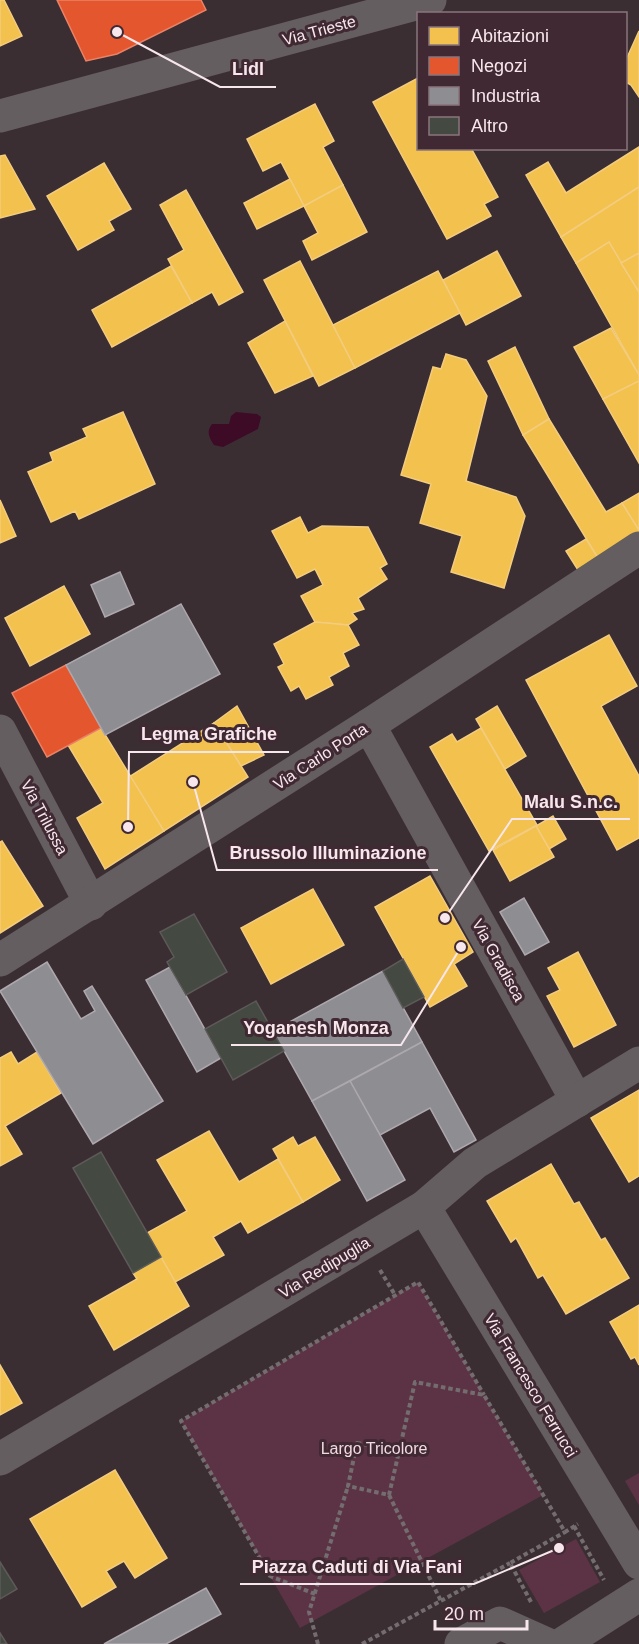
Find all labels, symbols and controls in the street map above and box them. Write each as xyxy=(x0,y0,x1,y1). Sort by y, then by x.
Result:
legend xyxy=(417,12,627,150)
street label: Via Trieste xyxy=(281,13,358,48)
text: Abitazioni xyxy=(471,26,549,46)
callout: Lidl xyxy=(220,51,276,87)
text: Negozi xyxy=(471,56,527,76)
text: Lidl xyxy=(232,59,264,79)
text: Industria xyxy=(471,86,541,106)
text: Altro xyxy=(471,116,508,136)
callout: Legma Grafiche xyxy=(129,716,289,752)
street label: Via Carlo Porta xyxy=(270,720,370,793)
text: Legma Grafiche xyxy=(141,724,277,744)
street label: Via Trilussa xyxy=(18,777,71,858)
callout: Malu S.n.c. xyxy=(512,783,630,819)
text: Malu S.n.c. xyxy=(524,792,618,812)
callout: Brussolo Illuminazione xyxy=(217,834,438,870)
text: Brussolo Illuminazione xyxy=(229,843,427,863)
street label: Via Gradisca xyxy=(469,916,528,1004)
callout: Yoganesh Monza xyxy=(231,1009,401,1045)
text: Yoganesh Monza xyxy=(243,1018,390,1038)
street label: Via Redipuglia xyxy=(276,1234,373,1301)
street label: Via Francesco Ferrucci xyxy=(481,1311,580,1460)
park label: Largo Tricolore xyxy=(321,1440,427,1457)
callout: Piazza Caduti di Via Fani xyxy=(240,1548,474,1584)
text: Piazza Caduti di Via Fani xyxy=(252,1557,462,1577)
scale bar xyxy=(435,1593,526,1631)
text: 20 m xyxy=(444,1604,484,1624)

